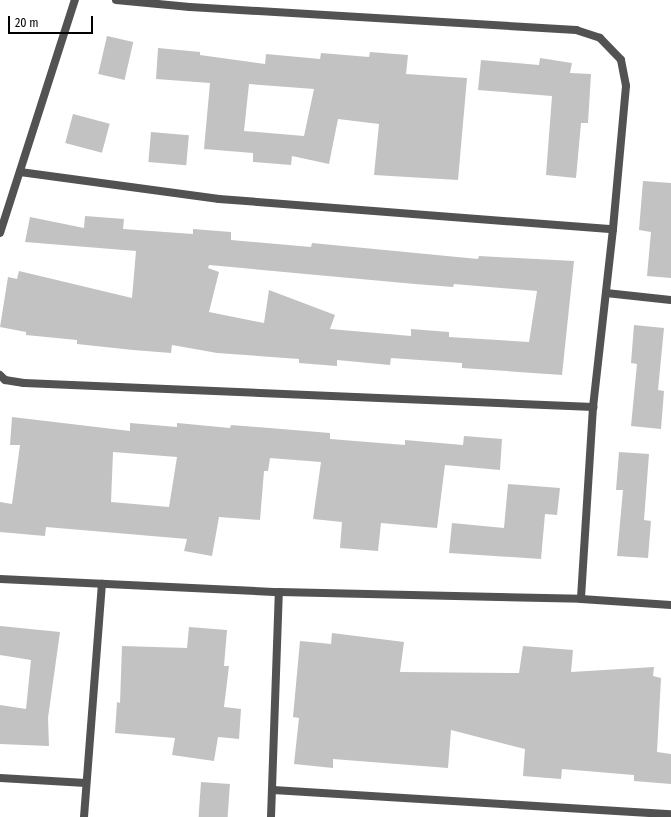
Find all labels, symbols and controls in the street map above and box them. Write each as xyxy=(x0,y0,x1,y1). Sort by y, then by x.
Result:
scale bar xyxy=(10,8,95,34)
text: 20 m xyxy=(15,16,39,30)

